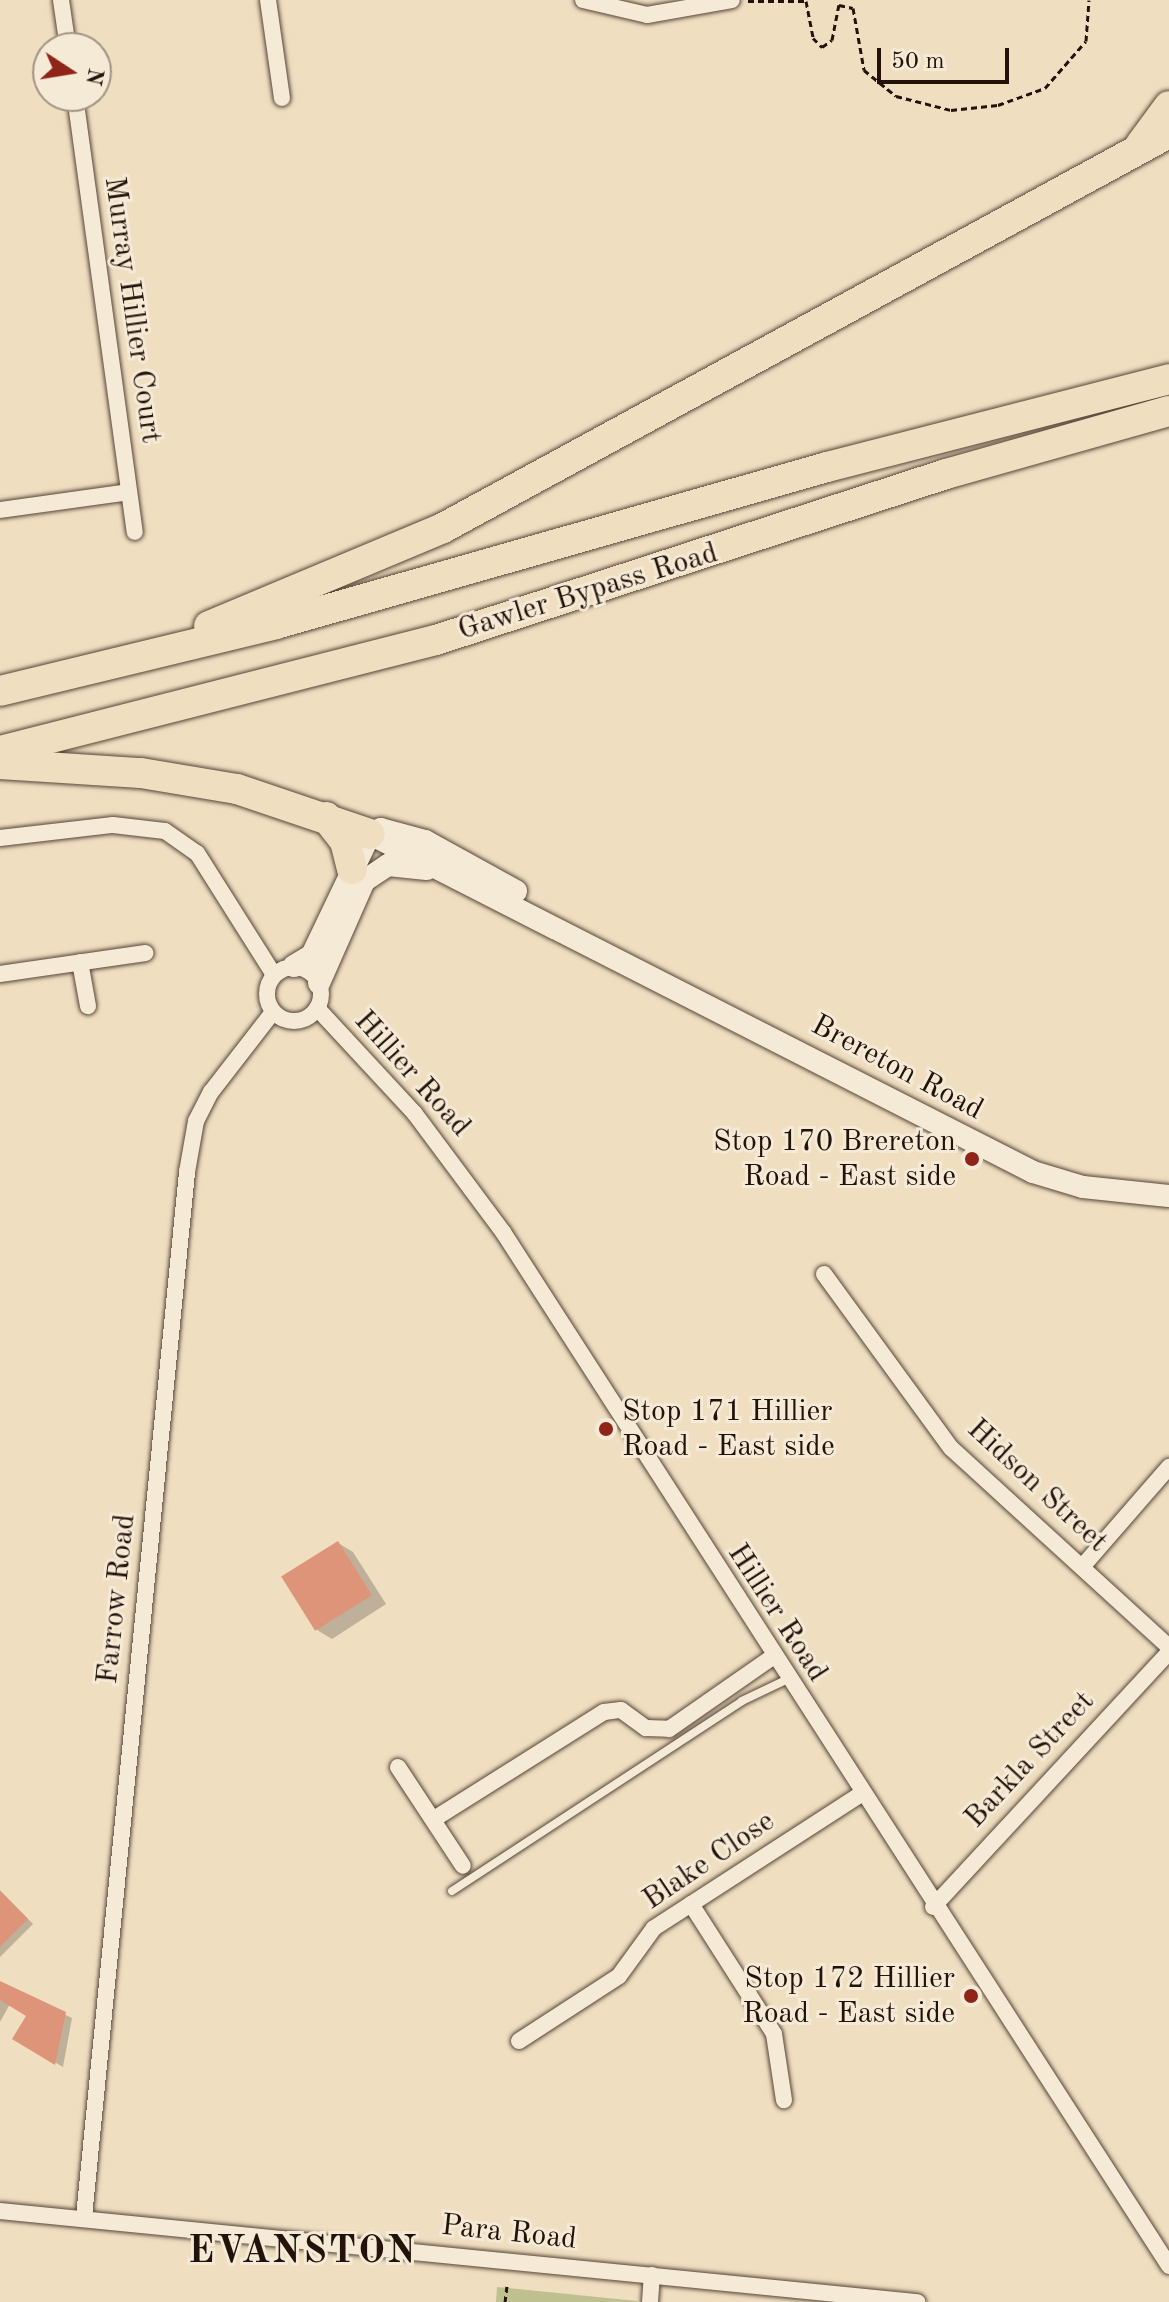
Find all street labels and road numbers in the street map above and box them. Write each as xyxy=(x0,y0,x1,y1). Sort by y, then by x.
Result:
street label: Murray Hillier Court xyxy=(95,174,169,446)
street label: Gawler Bypass Road xyxy=(454,535,722,649)
street label: Hillier Road xyxy=(346,1003,478,1145)
street label: Brereton Road xyxy=(805,1008,989,1128)
street label: Hidson Street xyxy=(959,1412,1115,1560)
street label: Farrow Road xyxy=(90,1512,144,1686)
street label: Hillier Road xyxy=(719,1537,835,1689)
street label: Barkla Street xyxy=(957,1684,1103,1836)
street label: Blake Close xyxy=(636,1804,782,1918)
street label: Para Road xyxy=(439,2208,579,2258)

